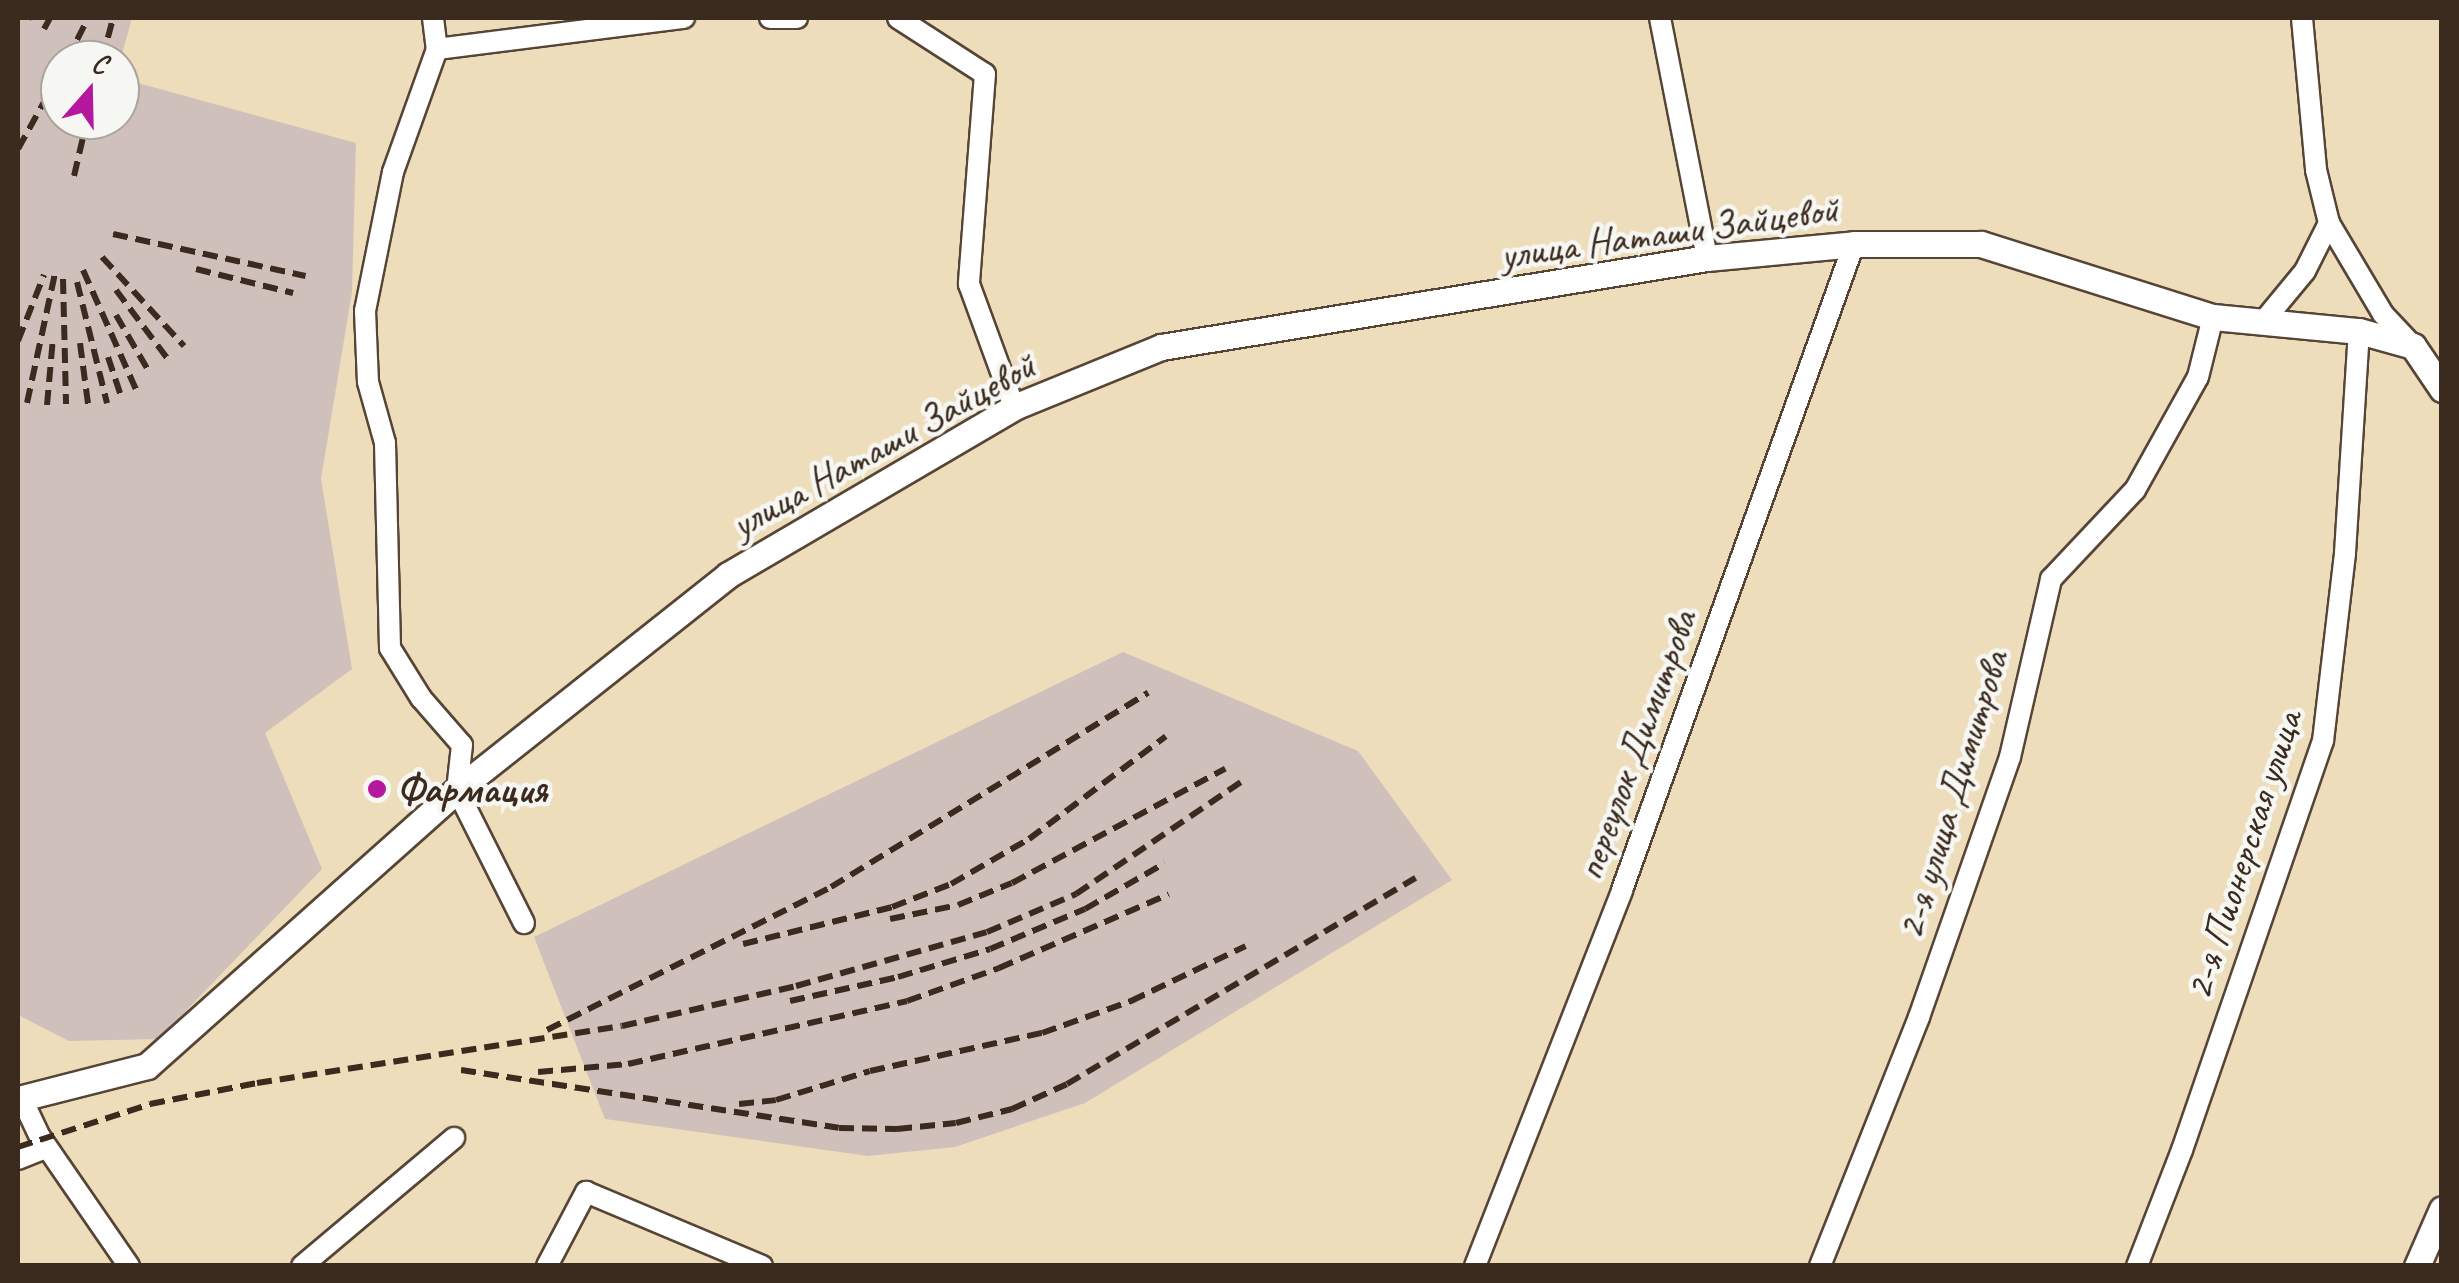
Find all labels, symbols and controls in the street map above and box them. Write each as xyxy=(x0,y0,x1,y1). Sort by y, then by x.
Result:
north arrow xyxy=(40,40,140,140)
text: С xyxy=(87,44,112,82)
street label: улица Наташи Зайцевой xyxy=(1499,185,1839,279)
street label: улица Наташи Зайцевой xyxy=(724,343,1042,547)
street label: переулок Димитрова xyxy=(1565,603,1707,887)
street label: 2-я улица Димитрова xyxy=(1884,641,2020,949)
street label: 2-я Пионерская улица xyxy=(2174,705,2312,1005)
place label: Фармация xyxy=(397,765,547,813)
marker: Фармация xyxy=(366,778,388,800)

